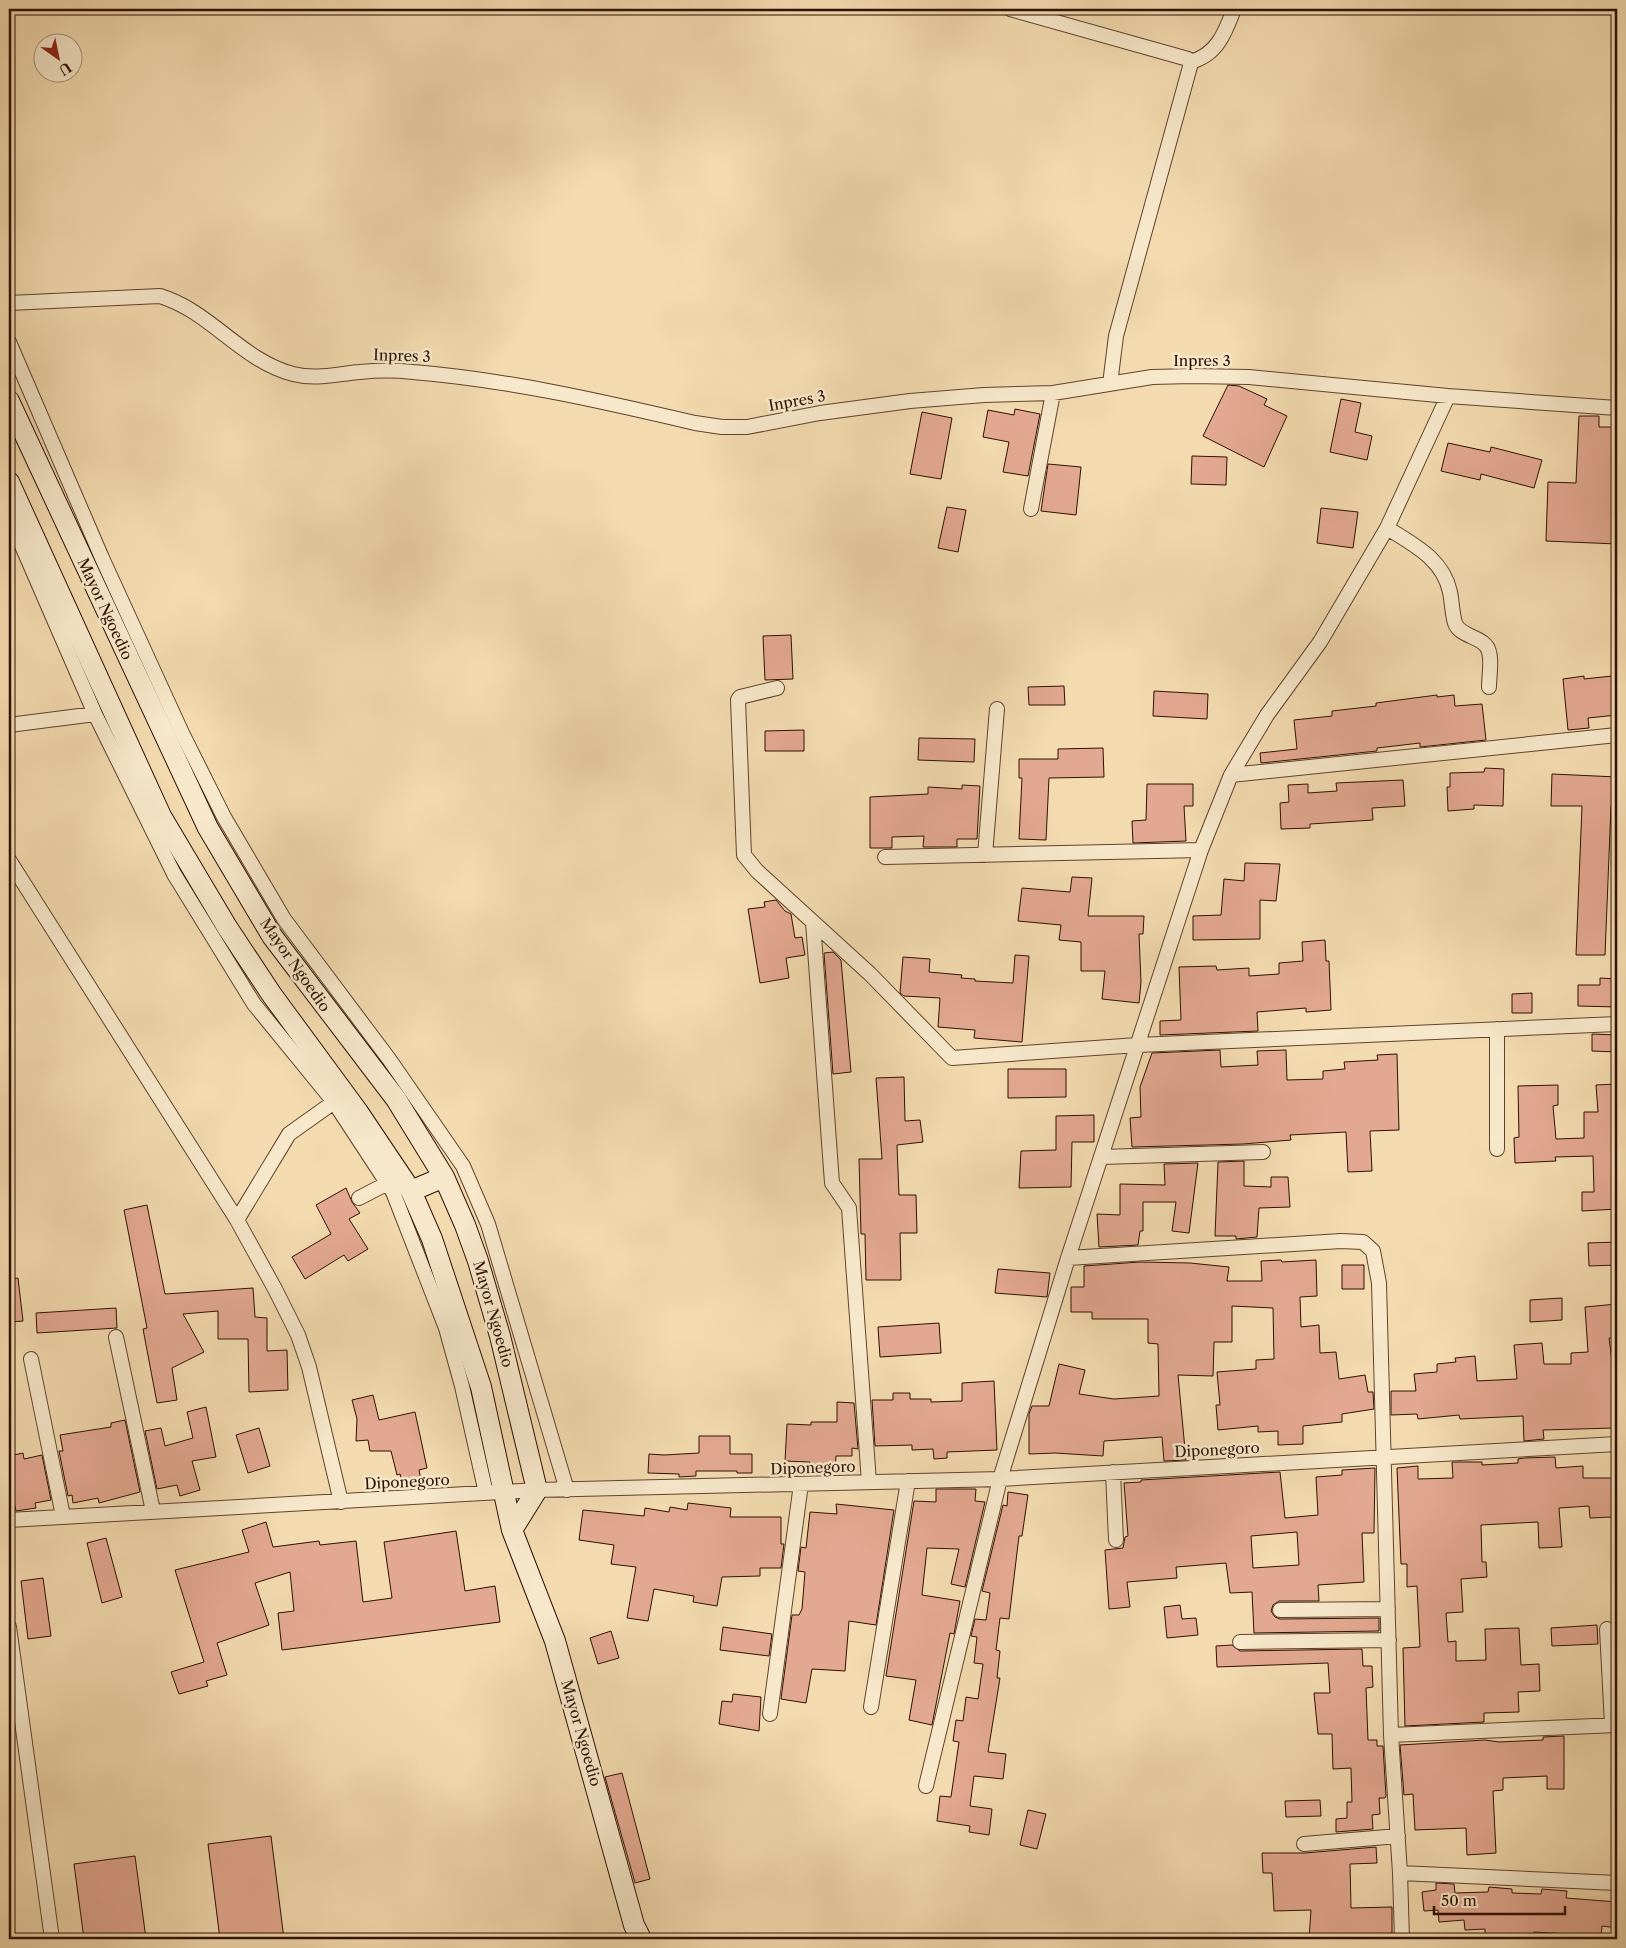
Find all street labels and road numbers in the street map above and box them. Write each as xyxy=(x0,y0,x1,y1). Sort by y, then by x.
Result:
street label: Inpres 3 xyxy=(373,345,431,366)
street label: Inpres 3 xyxy=(1173,351,1231,370)
street label: Inpres 3 xyxy=(767,386,827,415)
street label: Mayor Ngoedio xyxy=(74,555,137,663)
street label: Mayor Ngoedio xyxy=(256,914,335,1015)
street label: Mayor Ngoedio xyxy=(469,1258,518,1369)
street label: Diponegoro xyxy=(1174,1438,1260,1461)
street label: Diponegoro xyxy=(770,1457,856,1478)
street label: Diponegoro xyxy=(364,1470,450,1493)
street label: Mayor Ngoedio xyxy=(557,1677,606,1788)

